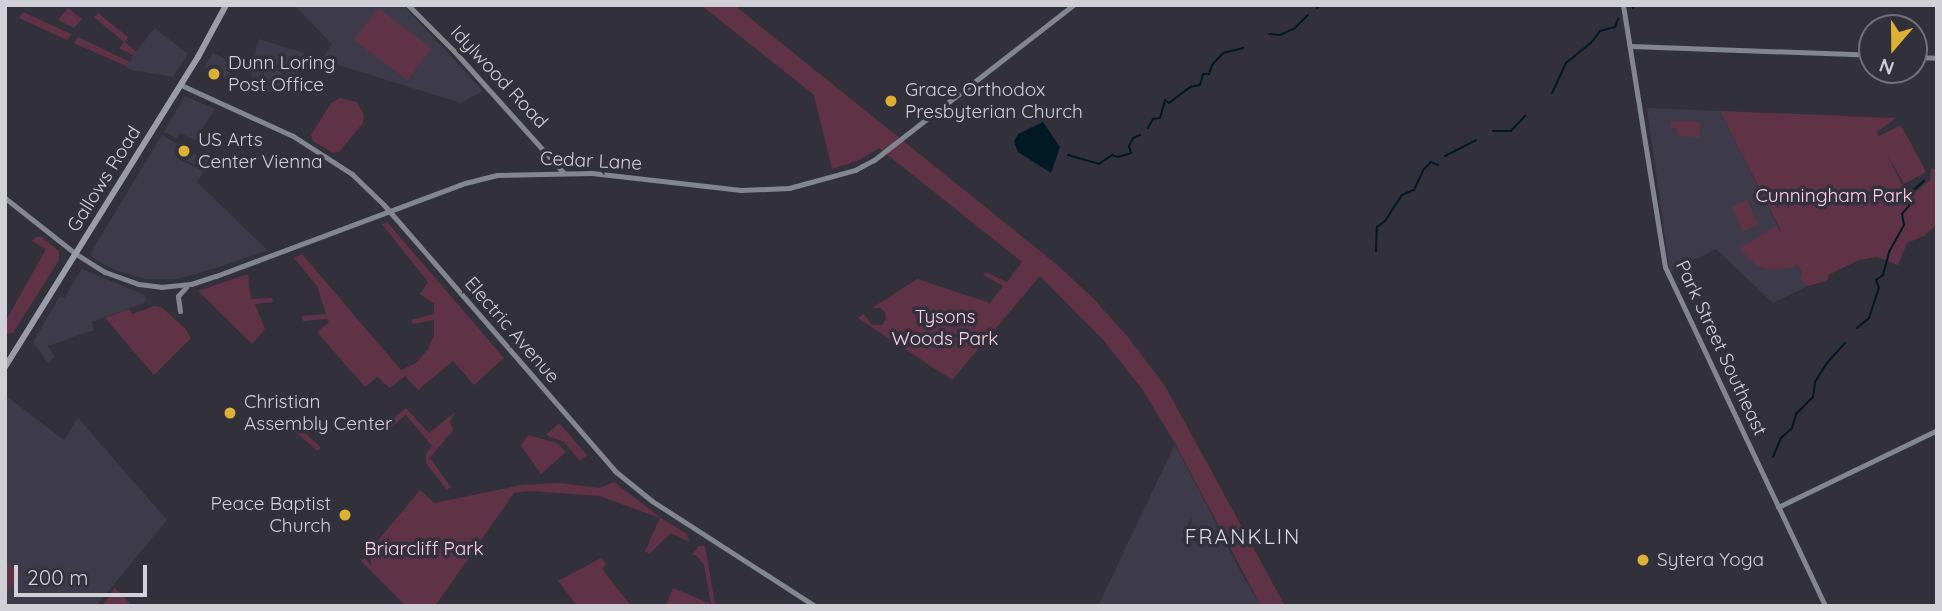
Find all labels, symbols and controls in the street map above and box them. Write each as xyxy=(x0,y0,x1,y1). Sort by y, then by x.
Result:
north arrow xyxy=(1858,14,1928,84)
street label: Idylwood Road xyxy=(446,21,552,133)
place label: Dunn Loring Post Office xyxy=(228,52,335,96)
text: N xyxy=(1876,53,1897,81)
marker: Dunn Loring Post Office xyxy=(206,66,222,82)
place label: Grace Orthodox Presbyterian Church xyxy=(905,79,1083,123)
marker: Grace Orthodox Presbyterian Church xyxy=(883,93,899,109)
street label: Gallows Road xyxy=(62,122,146,236)
place label: US Arts Center Vienna xyxy=(198,129,323,173)
marker: US Arts Center Vienna xyxy=(176,143,192,159)
street label: Cedar Lane xyxy=(539,147,643,175)
park label: Cunningham Park xyxy=(1755,185,1913,207)
street label: Park Street Southeast xyxy=(1670,257,1772,439)
street label: Electric Avenue xyxy=(460,272,564,388)
park label: Tysons Woods Park xyxy=(892,306,998,350)
place label: Christian Assembly Center xyxy=(244,391,392,435)
marker: Christian Assembly Center xyxy=(222,405,238,421)
place label: Peace Baptist Church xyxy=(211,493,331,537)
marker: Peace Baptist Church xyxy=(337,507,353,523)
district label: FRANKLIN xyxy=(1186,523,1300,549)
park label: Briarcliff Park xyxy=(364,538,484,560)
place label: Sytera Yoga xyxy=(1657,549,1764,571)
scale bar xyxy=(18,552,150,596)
marker: Sytera Yoga xyxy=(1635,552,1651,568)
text: 200 m xyxy=(27,564,89,590)

